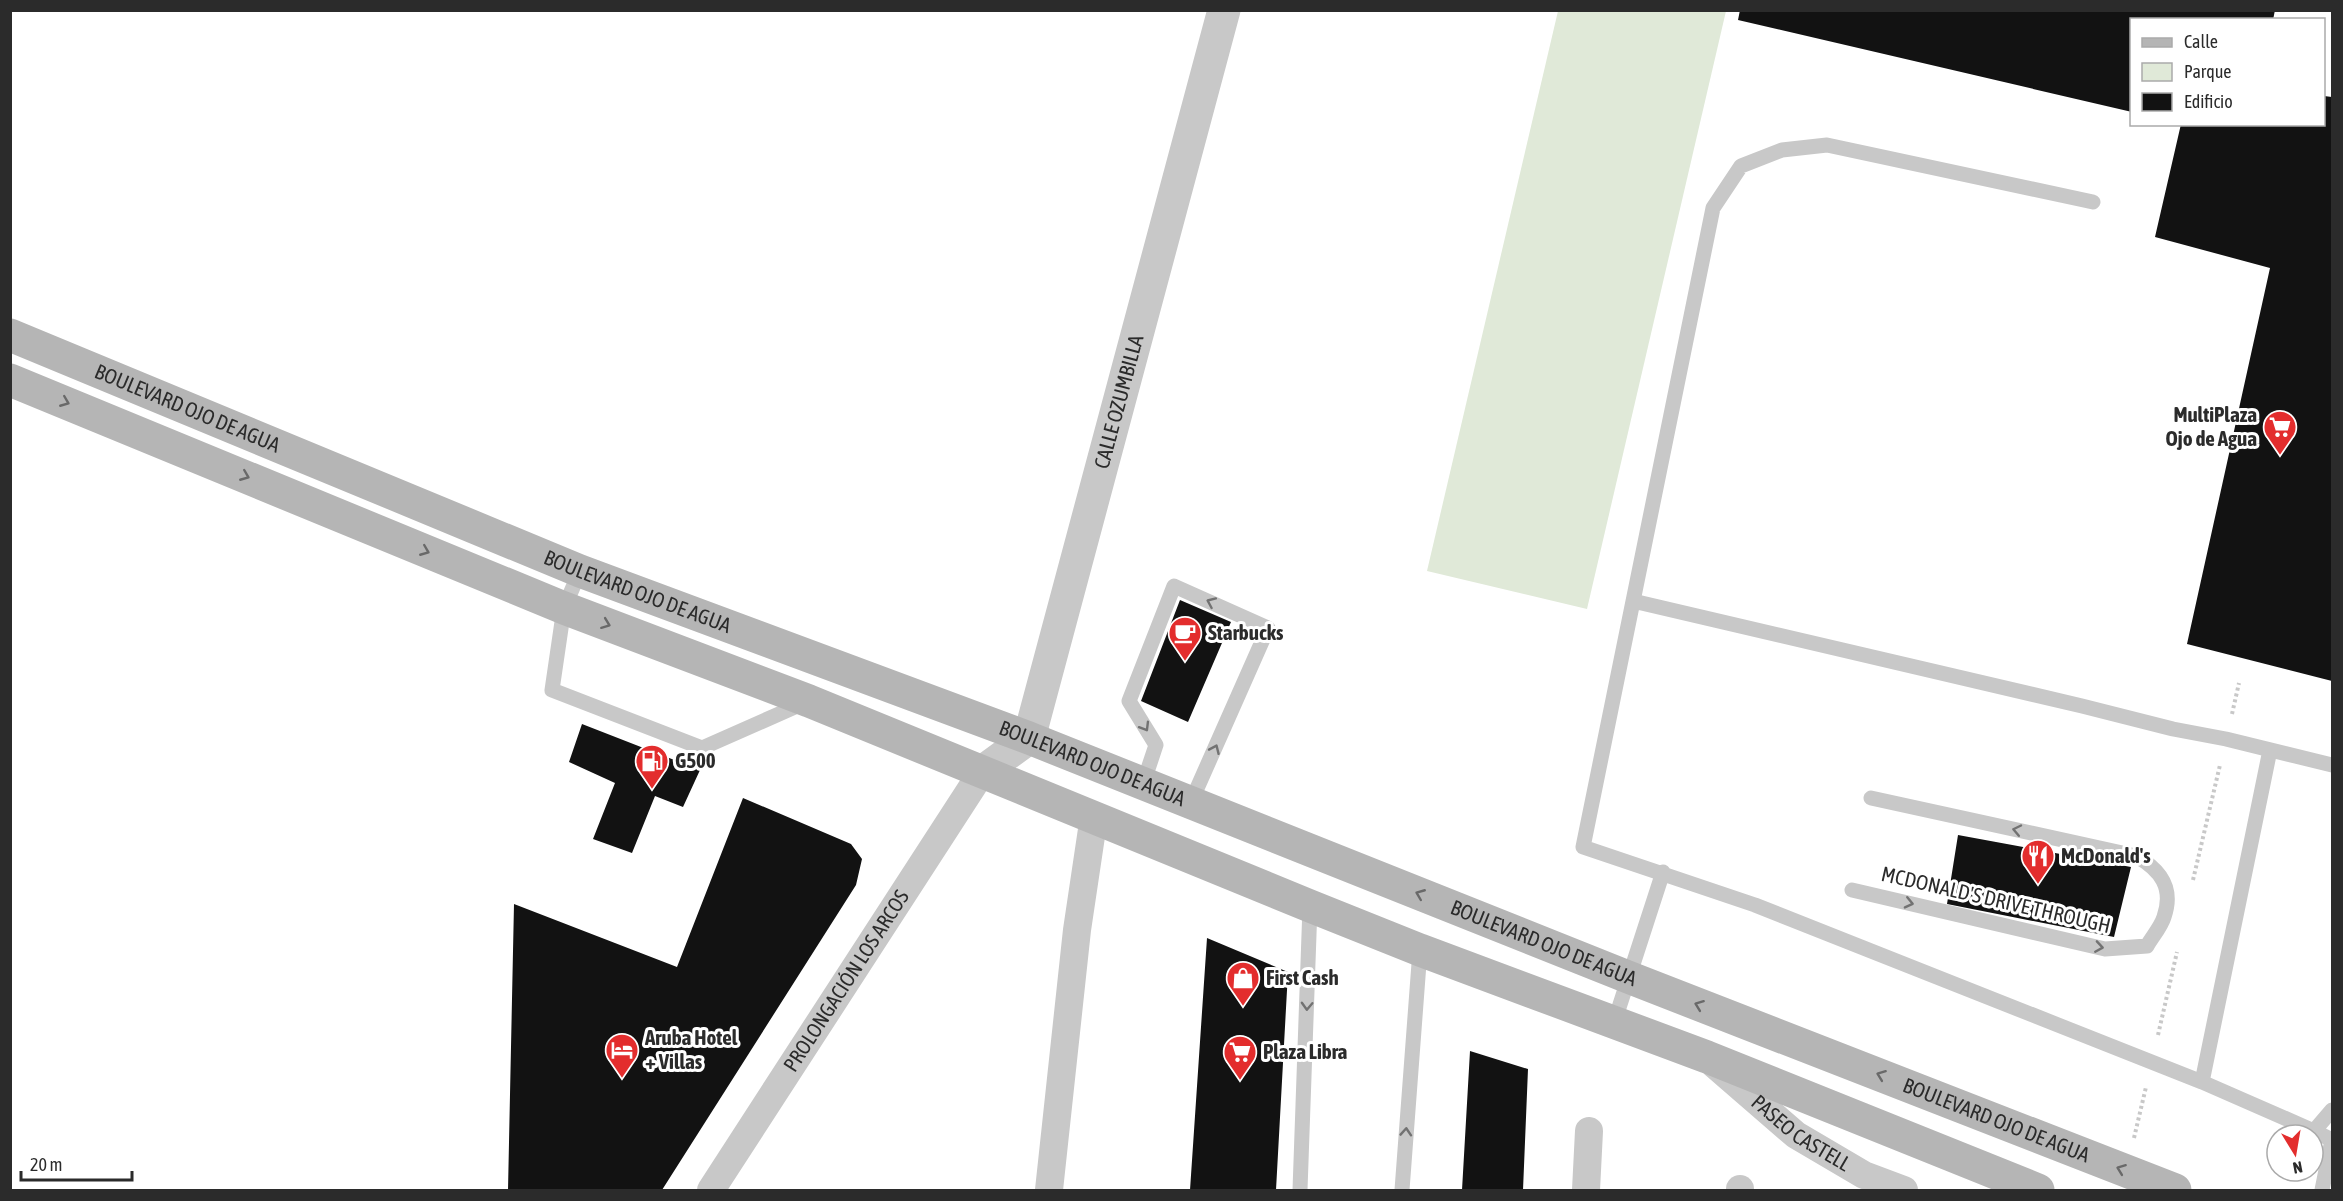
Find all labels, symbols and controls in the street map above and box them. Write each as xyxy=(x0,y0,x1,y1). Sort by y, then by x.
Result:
legend xyxy=(2130,18,2325,126)
text: Calle xyxy=(2184,31,2218,52)
text: Parque xyxy=(2184,61,2232,82)
text: Edificio xyxy=(2184,91,2233,112)
street label: CALLE OZUMBILLA xyxy=(1089,331,1148,471)
street label: BOULEVARD OJO DE AGUA xyxy=(92,359,285,457)
one-way arrow xyxy=(58,395,69,407)
place label: MultiPlaza Ojo de Agua xyxy=(2166,402,2257,450)
supermarket icon: MultiPlaza Ojo de Agua xyxy=(2262,409,2298,456)
one-way arrow xyxy=(238,469,249,481)
one-way arrow xyxy=(419,544,430,556)
street label: BOULEVARD OJO DE AGUA xyxy=(541,544,735,637)
one-way arrow xyxy=(1207,597,1218,609)
cafe icon: Starbucks xyxy=(1167,615,1203,662)
one-way arrow xyxy=(600,617,611,629)
place label: Starbucks xyxy=(1208,620,1284,644)
street label: BOULEVARD OJO DE AGUA xyxy=(996,715,1190,810)
one-way arrow xyxy=(1138,721,1150,731)
fuel station icon: G500 xyxy=(634,743,670,790)
one-way arrow xyxy=(1208,744,1220,755)
place label: G500 xyxy=(675,748,716,772)
one-way arrow xyxy=(2012,824,2022,837)
restaurant icon: McDonald's xyxy=(2020,838,2056,885)
place label: McDonald's xyxy=(2061,843,2151,867)
street label: MCDONALD'S DRIVE THROUGH xyxy=(1879,861,2113,937)
street label: PROLONGACIÓN LOS ARCOS xyxy=(778,885,913,1076)
one-way arrow xyxy=(1415,889,1426,901)
street label: BOULEVARD OJO DE AGUA xyxy=(1447,894,1641,991)
one-way arrow xyxy=(1904,896,1914,909)
one-way arrow xyxy=(2094,940,2104,953)
shop icon: First Cash xyxy=(1225,960,1261,1007)
place label: First Cash xyxy=(1266,965,1339,989)
one-way arrow xyxy=(1694,999,1705,1012)
one-way arrow xyxy=(1300,1002,1313,1011)
place label: Aruba Hotel + Villas xyxy=(644,1025,738,1073)
hotel icon: Aruba Hotel + Villas xyxy=(604,1032,640,1079)
supermarket icon: Plaza Libra xyxy=(1222,1034,1258,1081)
place label: Plaza Libra xyxy=(1263,1039,1348,1063)
one-way arrow xyxy=(1876,1070,1886,1083)
street label: BOULEVARD OJO DE AGUA xyxy=(1900,1072,2094,1167)
street label: PASEO CASTELL xyxy=(1747,1089,1855,1175)
north arrow xyxy=(2265,1123,2325,1183)
one-way arrow xyxy=(1400,1128,1413,1137)
scale bar xyxy=(21,1144,132,1182)
text: 20 m xyxy=(30,1154,62,1175)
text: N xyxy=(2292,1158,2304,1177)
one-way arrow xyxy=(2116,1164,2127,1176)

